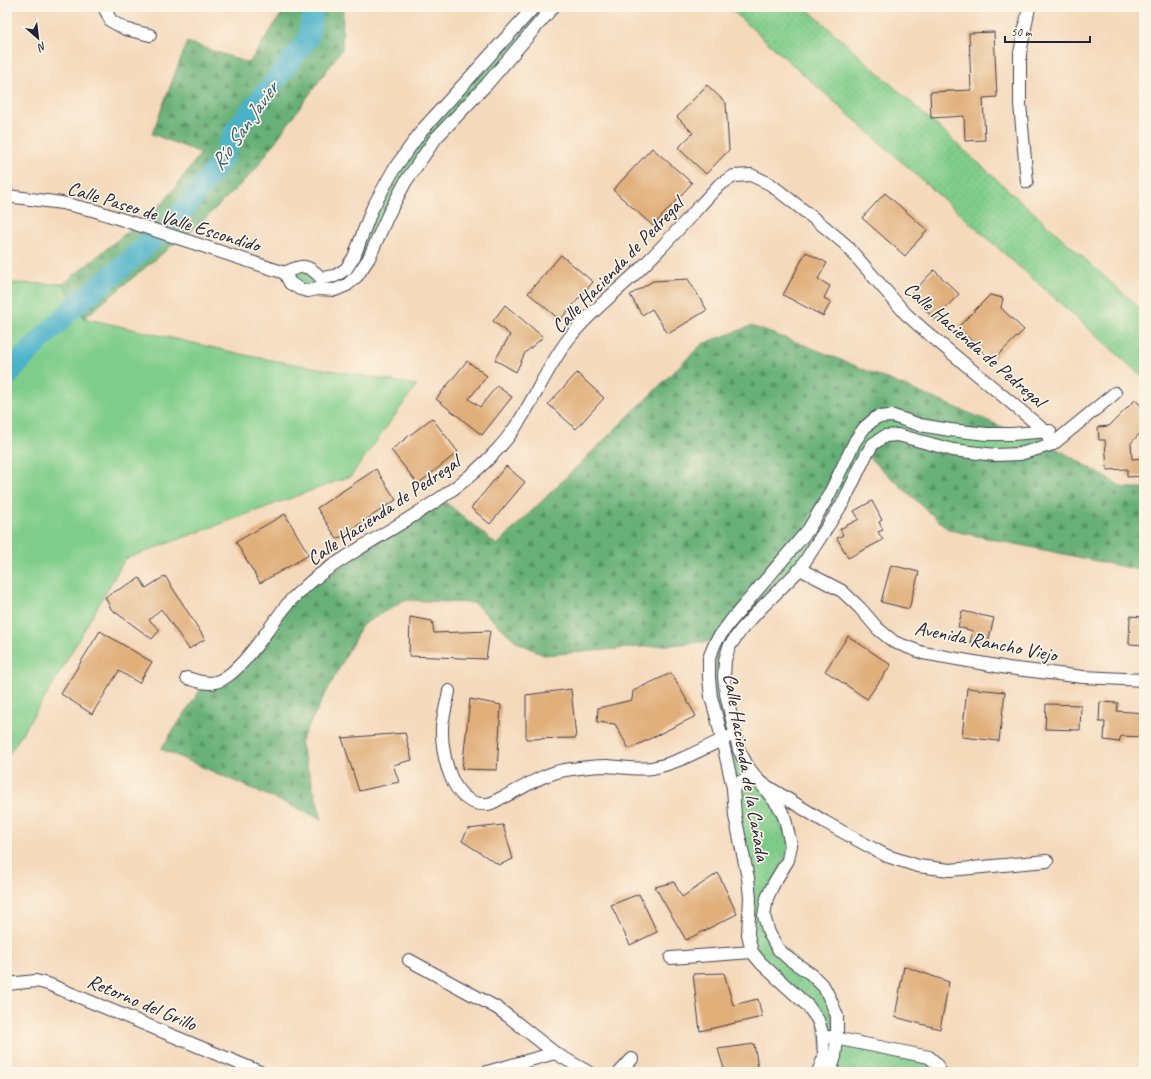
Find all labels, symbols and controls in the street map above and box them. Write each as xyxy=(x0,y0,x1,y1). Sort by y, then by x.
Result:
north arrow xyxy=(18,18,58,58)
scale bar xyxy=(1005,18,1090,44)
text: 50 m xyxy=(1011,24,1033,40)
text: N xyxy=(34,39,49,56)
water label: Río San Javier xyxy=(204,74,286,175)
street label: Calle Paseo de Valle Escondido xyxy=(65,175,265,258)
street label: Calle Hacienda de Pedregal xyxy=(546,190,691,338)
street label: Calle Hacienda de Pedregal xyxy=(899,276,1053,415)
street label: Calle Hacienda de Pedregal xyxy=(302,448,468,571)
street label: Avenida Rancho Viejo xyxy=(913,615,1061,668)
street label: Calle Hacienda de la Cañada xyxy=(718,671,776,865)
street label: Retorno del Grillo xyxy=(84,968,201,1037)

